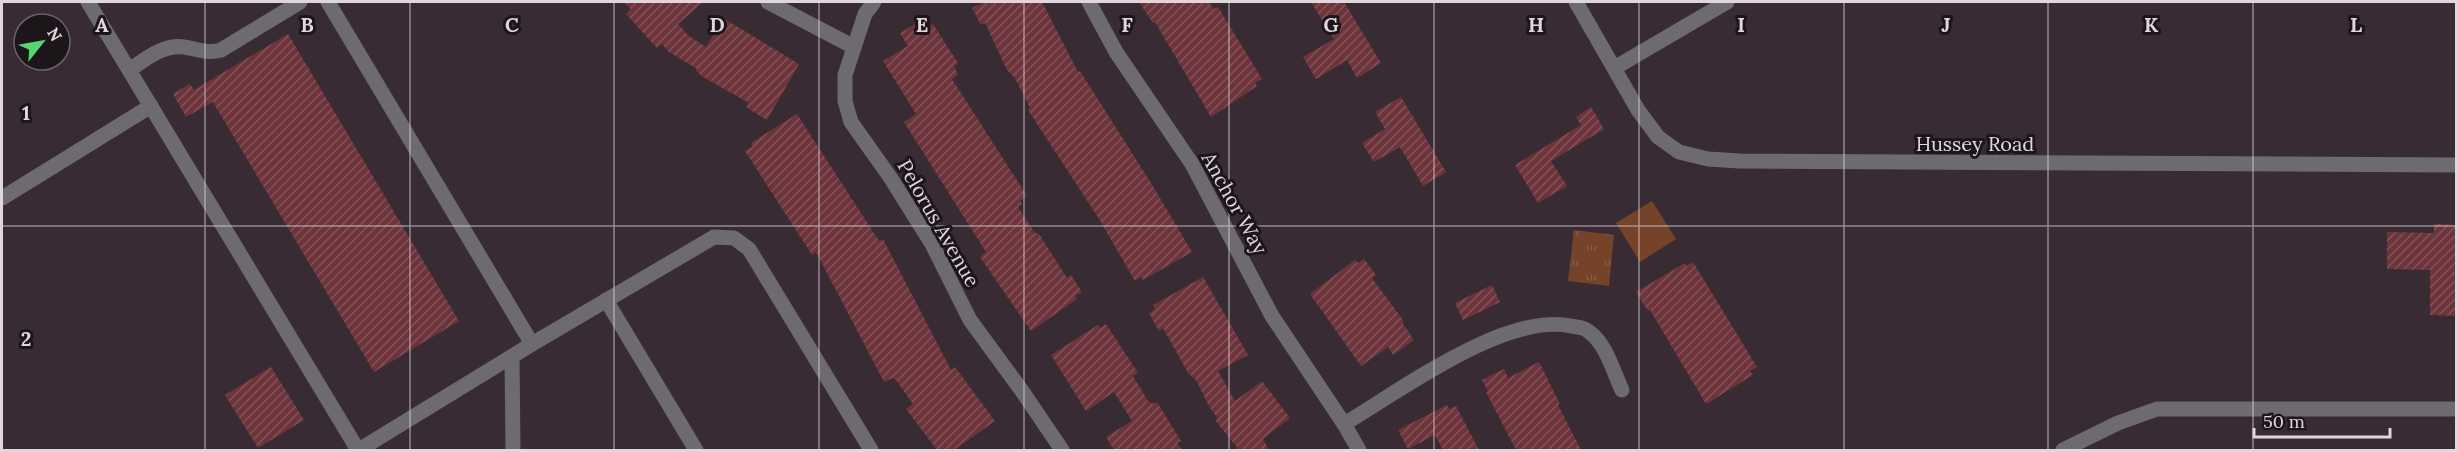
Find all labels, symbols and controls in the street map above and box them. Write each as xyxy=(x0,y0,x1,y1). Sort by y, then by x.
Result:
north arrow xyxy=(12,12,72,72)
text: A xyxy=(95,12,109,37)
text: B xyxy=(300,12,314,37)
text: C xyxy=(505,12,519,37)
text: D xyxy=(709,12,725,37)
text: E xyxy=(916,12,928,37)
text: F xyxy=(1121,12,1133,37)
text: G xyxy=(1323,12,1339,37)
text: H xyxy=(1528,12,1544,37)
text: I xyxy=(1737,12,1745,37)
text: J xyxy=(1941,12,1951,37)
text: K xyxy=(2144,12,2159,37)
text: L xyxy=(2350,12,2362,37)
text: N xyxy=(43,24,67,45)
text: 1 xyxy=(22,100,30,125)
street label: Hussey Road xyxy=(1916,131,2034,156)
street label: Anchor Way xyxy=(1196,147,1273,259)
street label: Pelorus Avenue xyxy=(892,155,986,291)
text: 2 xyxy=(21,326,31,351)
scale bar xyxy=(2254,401,2390,439)
text: 50 m xyxy=(2263,410,2305,433)

